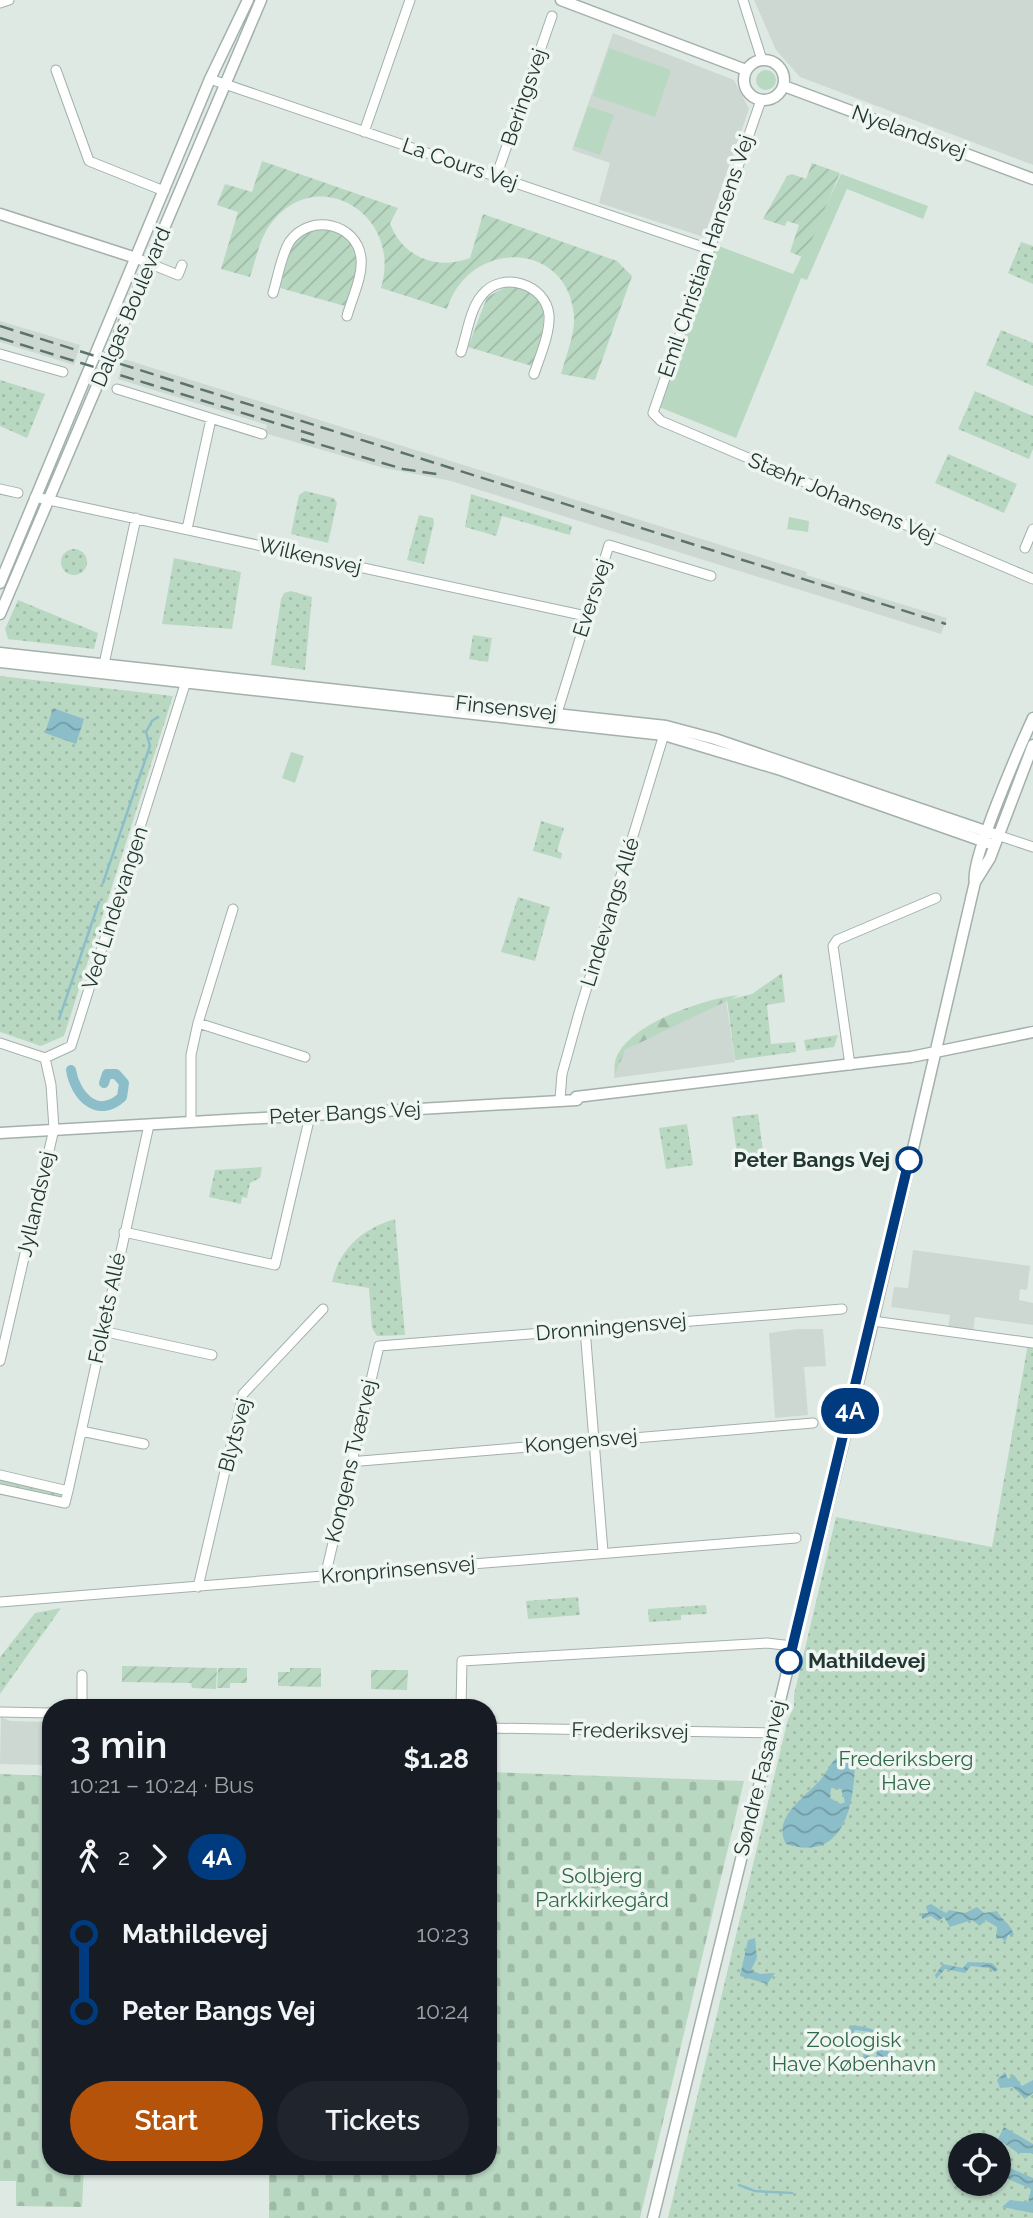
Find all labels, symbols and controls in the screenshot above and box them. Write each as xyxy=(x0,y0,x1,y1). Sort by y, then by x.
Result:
street label: Beringsvej xyxy=(495,45,552,149)
street label: Nyelandsvej xyxy=(849,99,970,164)
street label: Emil Christian Hansens Vej xyxy=(652,131,759,380)
street label: La Cours Vej xyxy=(399,132,521,195)
street label: Dalgas Boulevard xyxy=(86,223,175,390)
street label: Stæhr Johansens Vej xyxy=(745,447,940,548)
street label: Wilkensvej xyxy=(256,532,364,580)
street label: Eversvej xyxy=(567,556,616,640)
street label: Finsensvej xyxy=(454,690,558,725)
street label: Ved Lindevangen xyxy=(76,823,153,993)
street label: Lindevangs Allé xyxy=(575,834,644,989)
street label: Peter Bangs Vej xyxy=(268,1096,421,1129)
place label: Peter Bangs Vej xyxy=(734,1147,890,1172)
marker: Peter Bangs Vej xyxy=(896,1147,922,1173)
street label: Jyllandsvej xyxy=(11,1149,60,1259)
street label: Folkets Allé xyxy=(83,1250,130,1366)
street label: Dronningensvej xyxy=(535,1307,687,1346)
street label: Kongens Tværvej xyxy=(320,1377,381,1545)
line badge: 4A xyxy=(818,1388,882,1434)
street label: Blytsvej xyxy=(213,1395,256,1475)
text: 4A xyxy=(835,1396,865,1425)
street label: Kongensvej xyxy=(524,1423,638,1458)
street label: Kronprinsensvej xyxy=(320,1550,476,1589)
marker: Mathildevej xyxy=(776,1648,802,1674)
place label: Mathildevej xyxy=(808,1648,926,1673)
street label: Søndre Fasanvej xyxy=(728,1698,791,1858)
street label: Frederiksvej xyxy=(571,1717,689,1744)
text: 3 min xyxy=(70,1722,167,1767)
text: $1.28 xyxy=(403,1744,469,1774)
park label: Frederiksberg Have xyxy=(839,1746,973,1795)
text: 10:21 – 10:24 · Bus xyxy=(70,1771,254,1798)
icon: walk xyxy=(70,1838,108,1876)
icon: forward xyxy=(140,1838,178,1876)
text: 4A xyxy=(202,1842,232,1871)
text: 2 xyxy=(118,1843,130,1870)
park label: Solbjerg Parkkirkegård xyxy=(535,1863,669,1912)
text: Mathildevej xyxy=(122,1919,268,1949)
text: 10:23 xyxy=(416,1920,469,1947)
text: Peter Bangs Vej xyxy=(122,1996,316,2026)
text: 10:24 xyxy=(416,1997,469,2024)
park label: Zoologisk Have København xyxy=(772,2027,936,2076)
button: Start xyxy=(70,2081,263,2161)
button: Tickets xyxy=(277,2081,469,2161)
map controls xyxy=(948,2133,1011,2196)
button: locate xyxy=(948,2133,1011,2196)

